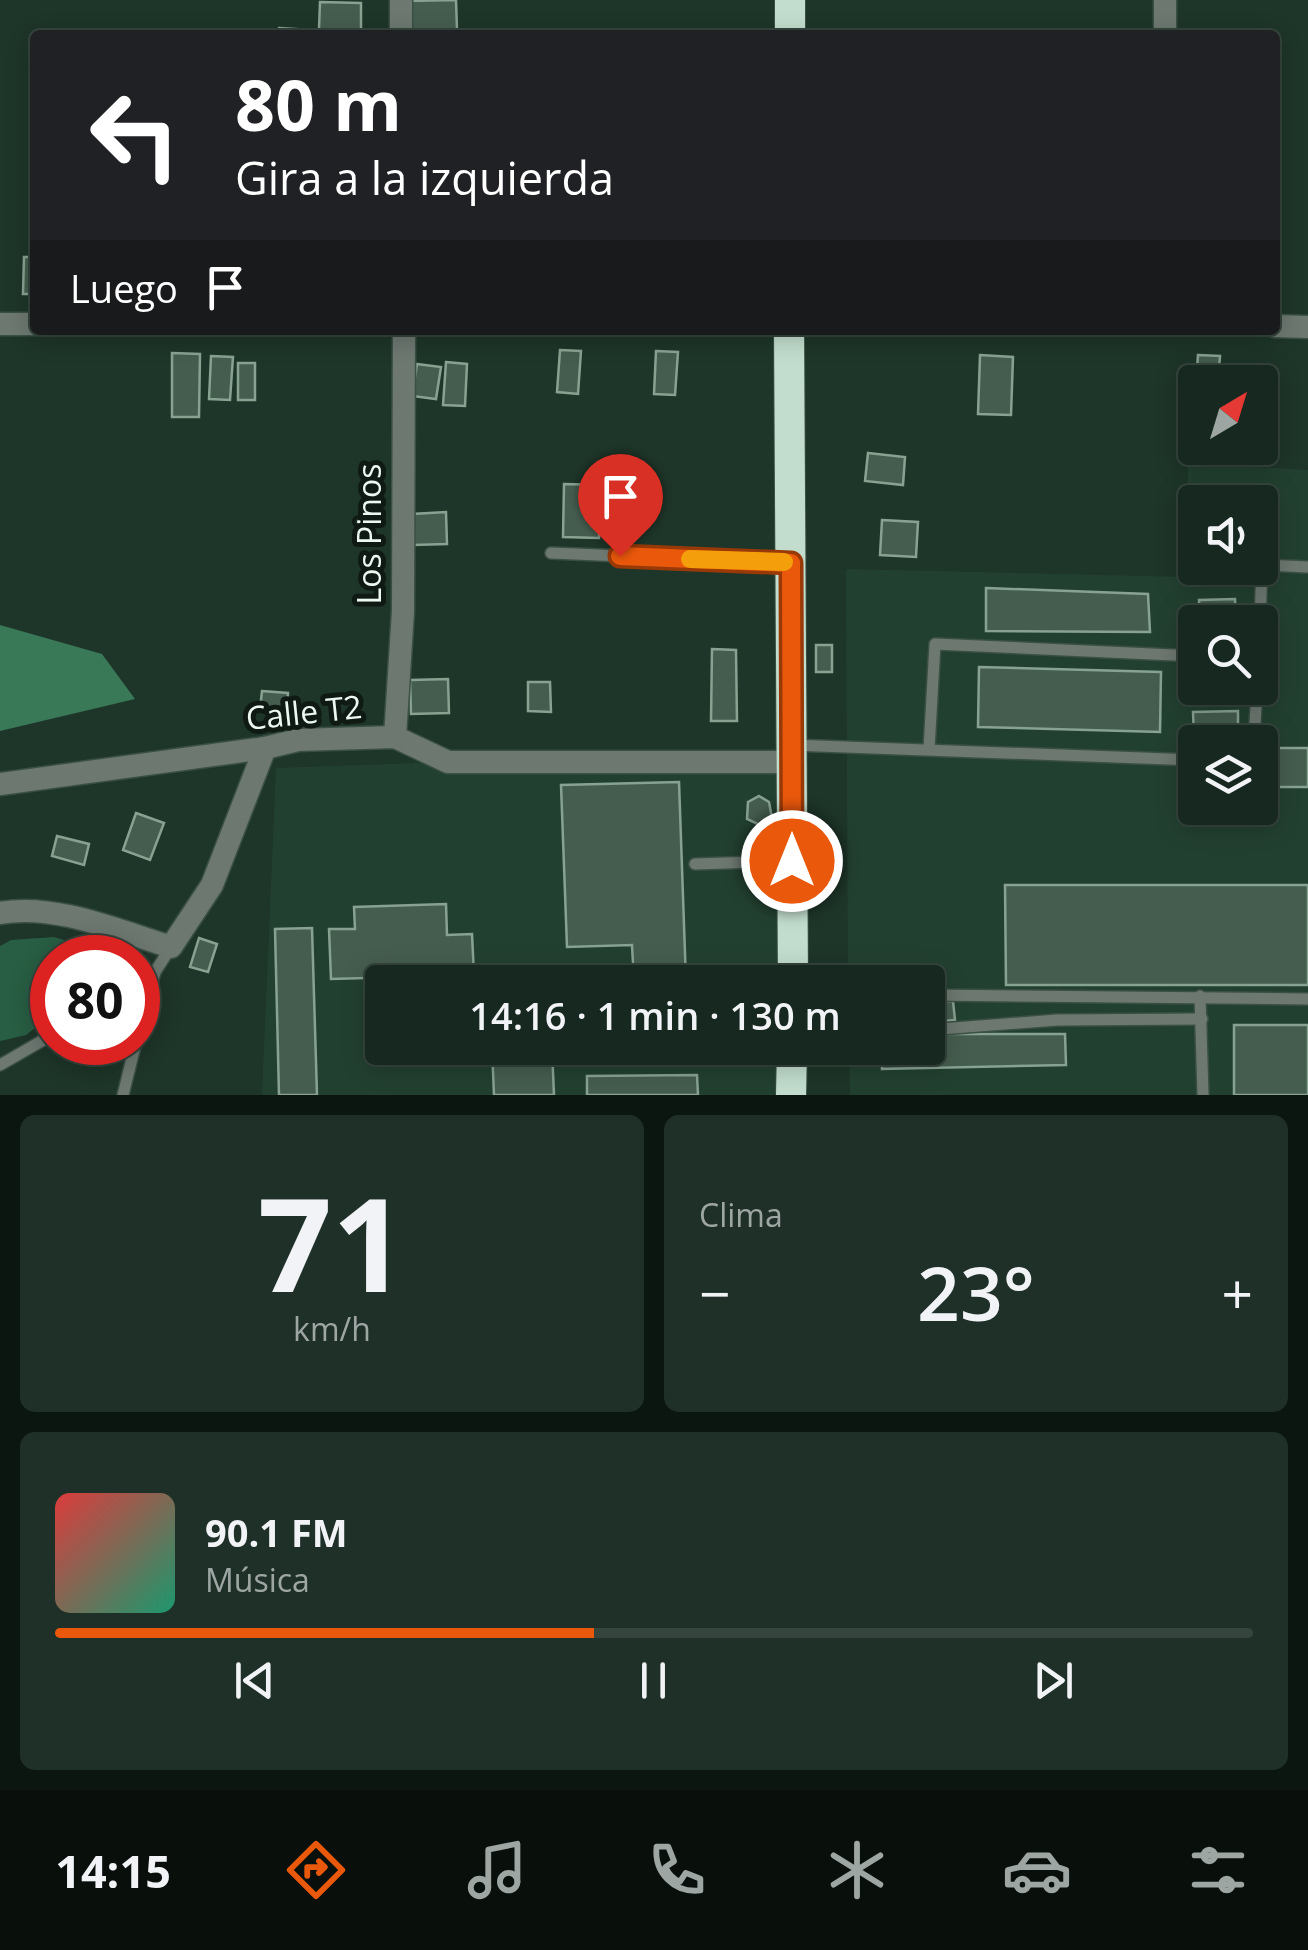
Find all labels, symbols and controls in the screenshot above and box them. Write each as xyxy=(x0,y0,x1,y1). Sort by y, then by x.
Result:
text: 80 m xyxy=(235,56,402,152)
icon: left xyxy=(70,70,200,200)
text: Gira a la izquierda xyxy=(235,147,614,208)
icon: arrive xyxy=(198,260,253,315)
text: Luego xyxy=(70,262,178,314)
north arrow xyxy=(1178,365,1278,465)
map controls xyxy=(1178,365,1278,825)
pin xyxy=(578,454,663,557)
street label: Los Pinos xyxy=(347,464,390,604)
icon: arrive xyxy=(593,469,648,524)
button: sound xyxy=(1178,485,1278,585)
button: search xyxy=(1178,605,1278,705)
street label: Calle T2 xyxy=(244,684,364,739)
button: layers xyxy=(1178,725,1278,825)
position arrow xyxy=(740,809,844,913)
speed limit sign: 80 xyxy=(30,935,160,1065)
text: 14:16 · 1 min · 130 m xyxy=(469,989,841,1041)
text: 71 xyxy=(258,1153,406,1330)
text: Clima xyxy=(699,1193,783,1236)
text: 23° xyxy=(917,1241,1035,1343)
text: − xyxy=(699,1255,730,1330)
text: + xyxy=(1222,1255,1253,1330)
text: km/h xyxy=(293,1307,371,1350)
text: 90.1 FM xyxy=(205,1506,348,1558)
text: Música xyxy=(205,1558,310,1601)
icon: previous xyxy=(227,1653,282,1708)
icon: pause xyxy=(626,1653,681,1708)
icon: next xyxy=(1026,1653,1081,1708)
icon: directions xyxy=(281,1835,351,1905)
icon: music xyxy=(462,1835,532,1905)
icon: phone xyxy=(642,1835,712,1905)
icon: climate xyxy=(822,1835,892,1905)
icon: car xyxy=(1002,1835,1072,1905)
icon: filters xyxy=(1183,1835,1253,1905)
text: 14:15 xyxy=(55,1840,171,1901)

